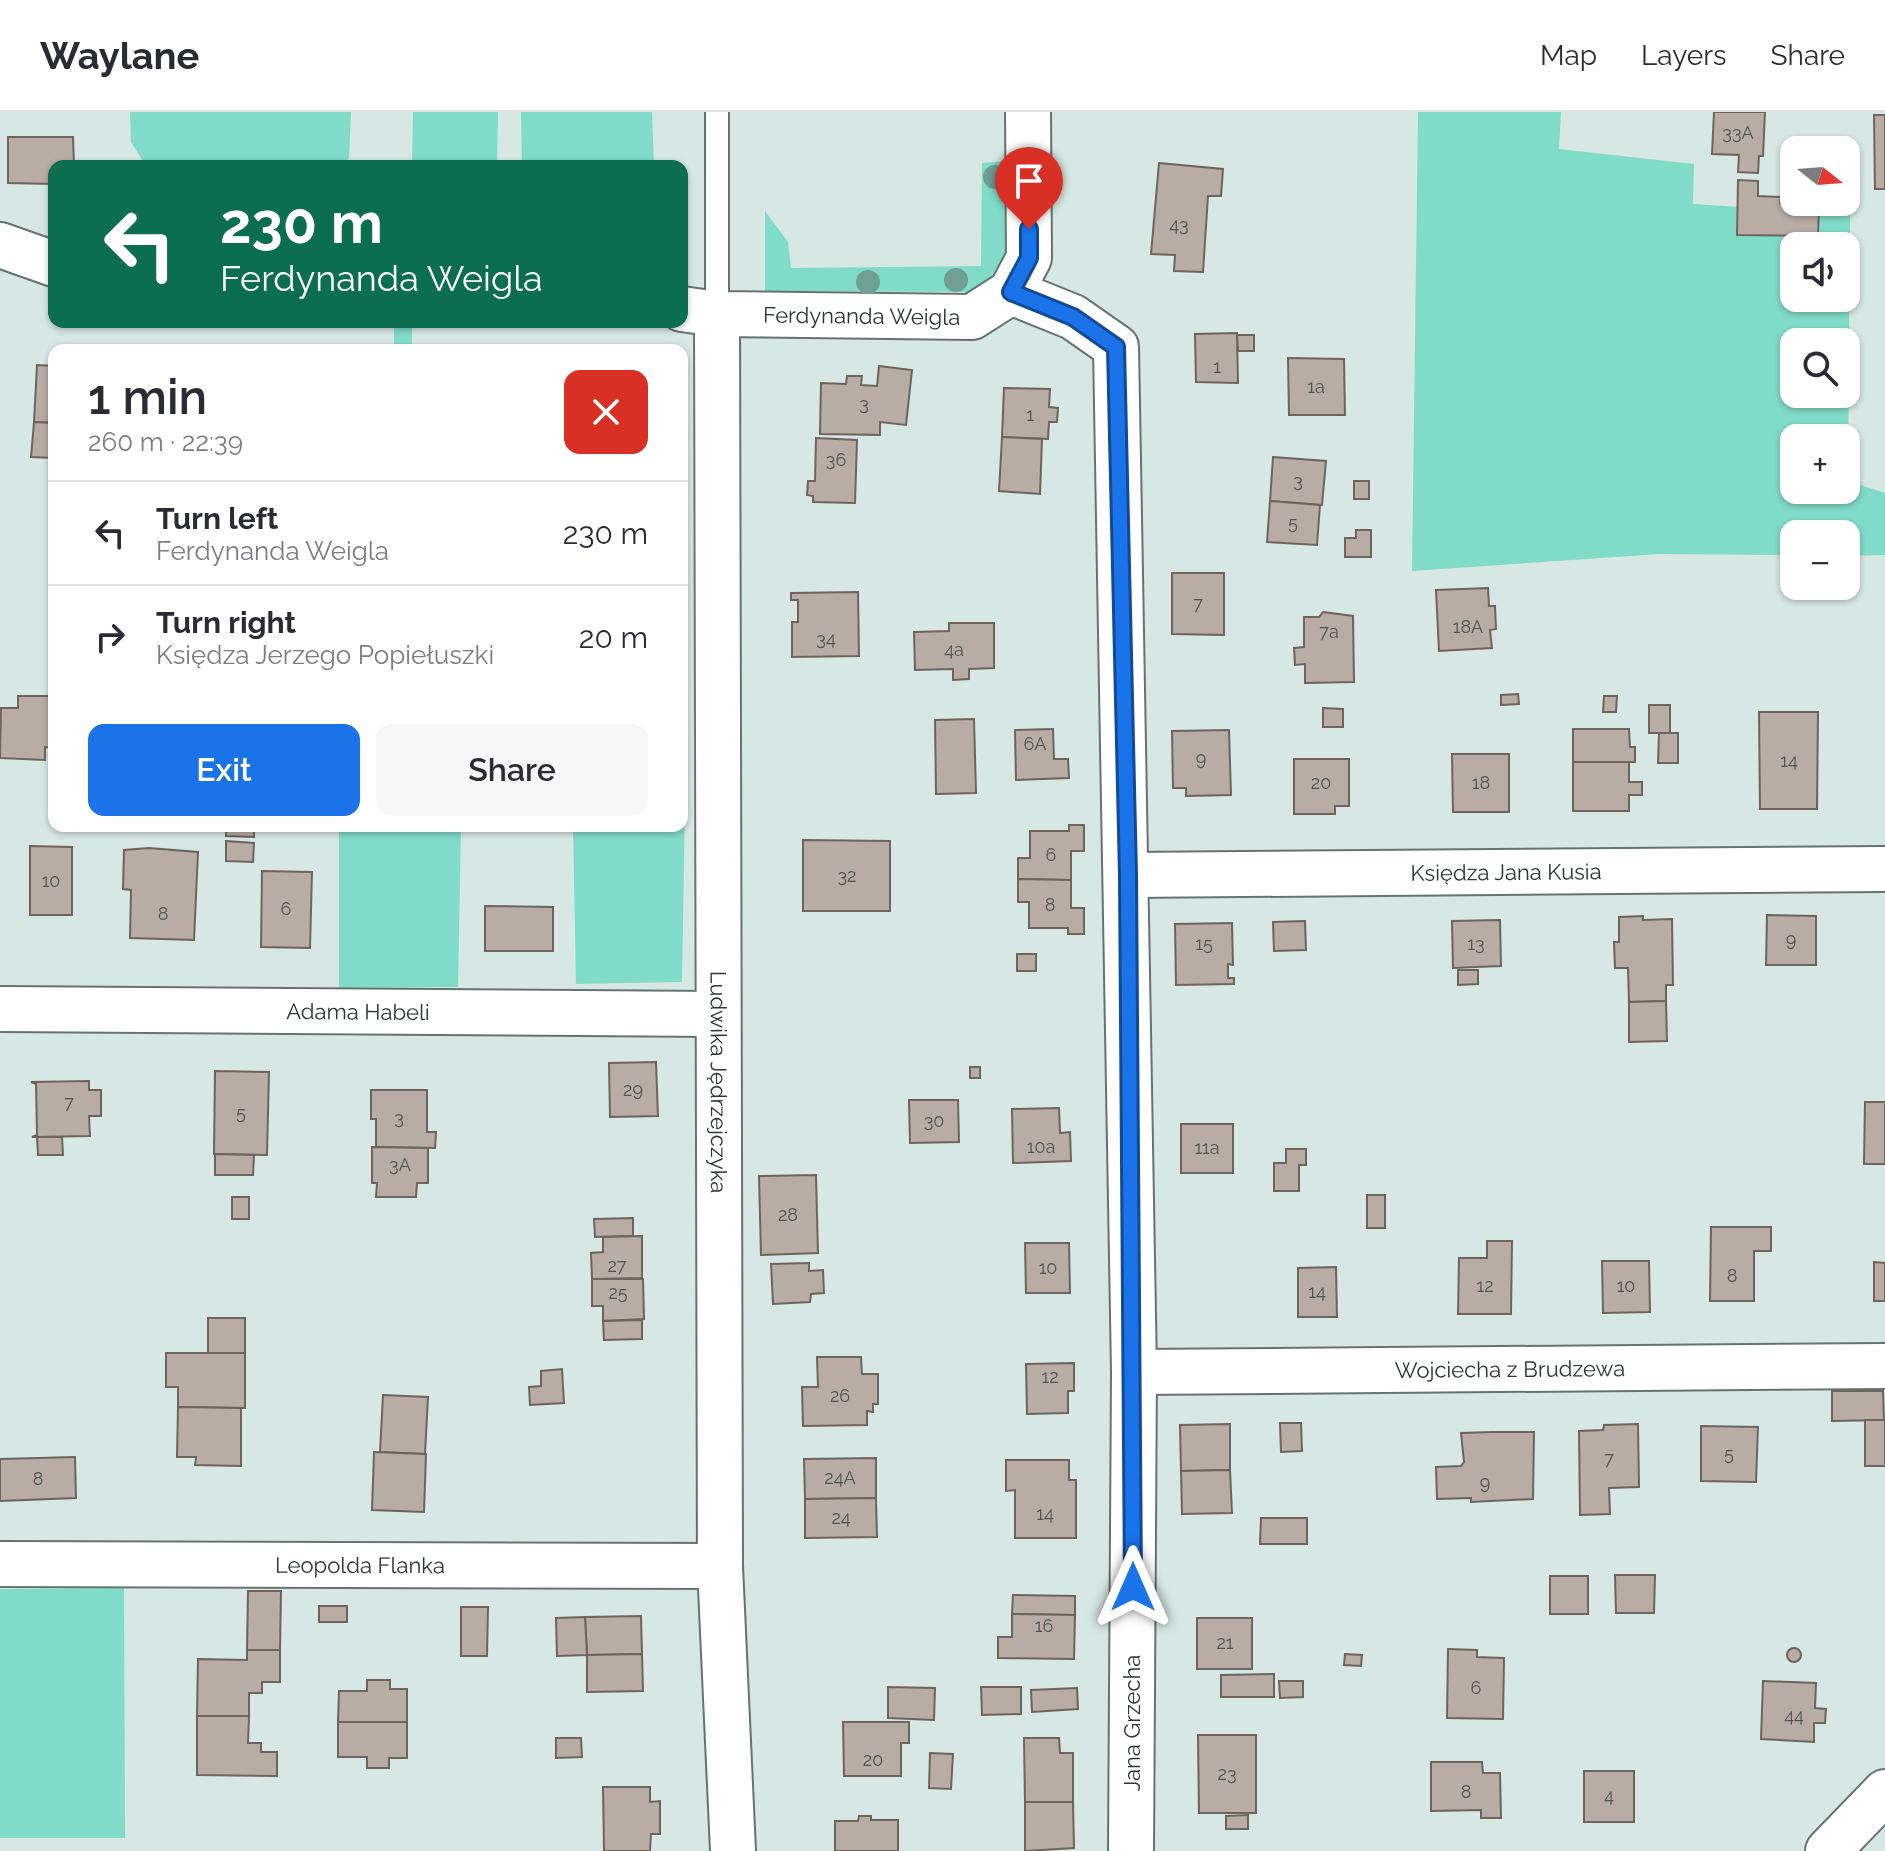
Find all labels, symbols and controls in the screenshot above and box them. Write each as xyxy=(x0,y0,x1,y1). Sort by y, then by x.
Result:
text: Waylane xyxy=(40,33,199,78)
text: Map xyxy=(1540,39,1597,72)
text: Layers xyxy=(1641,39,1727,72)
text: Share xyxy=(1771,39,1845,72)
house number: 33A xyxy=(1722,122,1754,143)
north arrow xyxy=(1780,136,1860,216)
map controls xyxy=(1780,136,1860,600)
pin xyxy=(995,147,1063,229)
icon: arrive xyxy=(1007,159,1051,203)
text: 230 m xyxy=(220,190,383,256)
icon: left xyxy=(88,192,192,296)
house number: 43 xyxy=(1169,214,1189,235)
button: sound xyxy=(1780,232,1860,312)
text: Ferdynanda Weigla xyxy=(220,257,543,299)
street label: Ferdynanda Weigla xyxy=(763,302,960,330)
button: search xyxy=(1780,328,1860,408)
house number: 1 xyxy=(1213,356,1221,377)
text: 1 min xyxy=(88,369,207,425)
button: close xyxy=(564,370,648,454)
house number: 1a xyxy=(1307,376,1325,397)
house number: 3 xyxy=(859,393,869,414)
house number: 1 xyxy=(1026,404,1034,425)
button: + xyxy=(1780,424,1860,504)
text: 260 m · 22:39 xyxy=(88,427,243,457)
house number: 36 xyxy=(826,449,846,470)
house number: 3 xyxy=(1293,470,1303,491)
text: Turn left xyxy=(156,501,278,536)
icon: left xyxy=(88,511,132,555)
house number: 5 xyxy=(1288,512,1298,533)
text: 230 m xyxy=(563,516,648,551)
button: − xyxy=(1780,520,1860,600)
text: Ferdynanda Weigla xyxy=(156,536,389,566)
house number: 7 xyxy=(1193,593,1203,614)
text: Turn right xyxy=(156,605,296,640)
icon: right xyxy=(88,615,132,659)
house number: 18A xyxy=(1453,616,1483,637)
text: 20 m xyxy=(579,620,648,655)
house number: 7a xyxy=(1319,621,1339,642)
house number: 34 xyxy=(816,628,836,649)
house number: 4a xyxy=(944,639,964,660)
text: Księdza Jerzego Popiełuszki xyxy=(156,640,494,670)
button: Exit xyxy=(88,724,360,816)
button: Share xyxy=(376,724,648,816)
house number: 6A xyxy=(1024,733,1046,754)
house number: 9 xyxy=(1196,748,1206,769)
house number: 14 xyxy=(1780,750,1798,771)
house number: 20 xyxy=(1311,772,1331,793)
house number: 18 xyxy=(1472,772,1490,793)
house number: 6 xyxy=(1046,844,1057,865)
street label: Księdza Jana Kusia xyxy=(1410,858,1602,886)
house number: 32 xyxy=(838,865,857,886)
house number: 10 xyxy=(42,870,60,891)
house number: 8 xyxy=(1045,894,1055,915)
house number: 6 xyxy=(281,898,292,919)
house number: 8 xyxy=(158,903,168,924)
house number: 9 xyxy=(1786,929,1796,950)
house number: 15 xyxy=(1195,933,1213,954)
house number: 13 xyxy=(1467,933,1485,954)
street label: Ludwika Jędrzejczyka xyxy=(706,971,732,1193)
street label: Adama Habeli xyxy=(286,998,430,1025)
house number: 29 xyxy=(623,1079,643,1100)
house number: 7 xyxy=(64,1092,74,1113)
house number: 5 xyxy=(236,1102,246,1123)
house number: 3 xyxy=(394,1107,404,1128)
house number: 30 xyxy=(924,1110,944,1131)
house number: 10a xyxy=(1027,1136,1055,1157)
house number: 11a xyxy=(1194,1137,1220,1158)
house number: 3A xyxy=(389,1154,411,1175)
house number: 28 xyxy=(778,1204,798,1225)
house number: 27 xyxy=(607,1255,627,1276)
house number: 10 xyxy=(1039,1257,1057,1278)
house number: 8 xyxy=(1727,1265,1737,1286)
house number: 12 xyxy=(1476,1275,1494,1296)
house number: 10 xyxy=(1617,1275,1635,1296)
house number: 14 xyxy=(1308,1281,1326,1302)
house number: 25 xyxy=(608,1282,628,1303)
street label: Wojciecha z Brudzewa xyxy=(1395,1355,1625,1383)
house number: 12 xyxy=(1041,1366,1059,1387)
house number: 26 xyxy=(830,1385,850,1406)
house number: 5 xyxy=(1724,1443,1734,1464)
house number: 7 xyxy=(1604,1448,1614,1469)
house number: 24A xyxy=(824,1467,856,1488)
house number: 8 xyxy=(33,1468,43,1489)
house number: 9 xyxy=(1480,1472,1490,1493)
house number: 14 xyxy=(1036,1503,1054,1524)
house number: 24 xyxy=(831,1507,851,1528)
position arrow xyxy=(1091,1545,1175,1629)
street label: Leopolda Flanka xyxy=(275,1552,445,1578)
house number: 16 xyxy=(1035,1615,1053,1636)
house number: 21 xyxy=(1216,1632,1234,1653)
street label: Jana Grzecha xyxy=(1119,1655,1145,1791)
house number: 6 xyxy=(1471,1677,1482,1698)
house number: 44 xyxy=(1784,1705,1804,1726)
house number: 20 xyxy=(863,1749,883,1770)
house number: 23 xyxy=(1218,1763,1237,1784)
house number: 8 xyxy=(1461,1781,1471,1802)
house number: 4 xyxy=(1604,1785,1614,1806)

